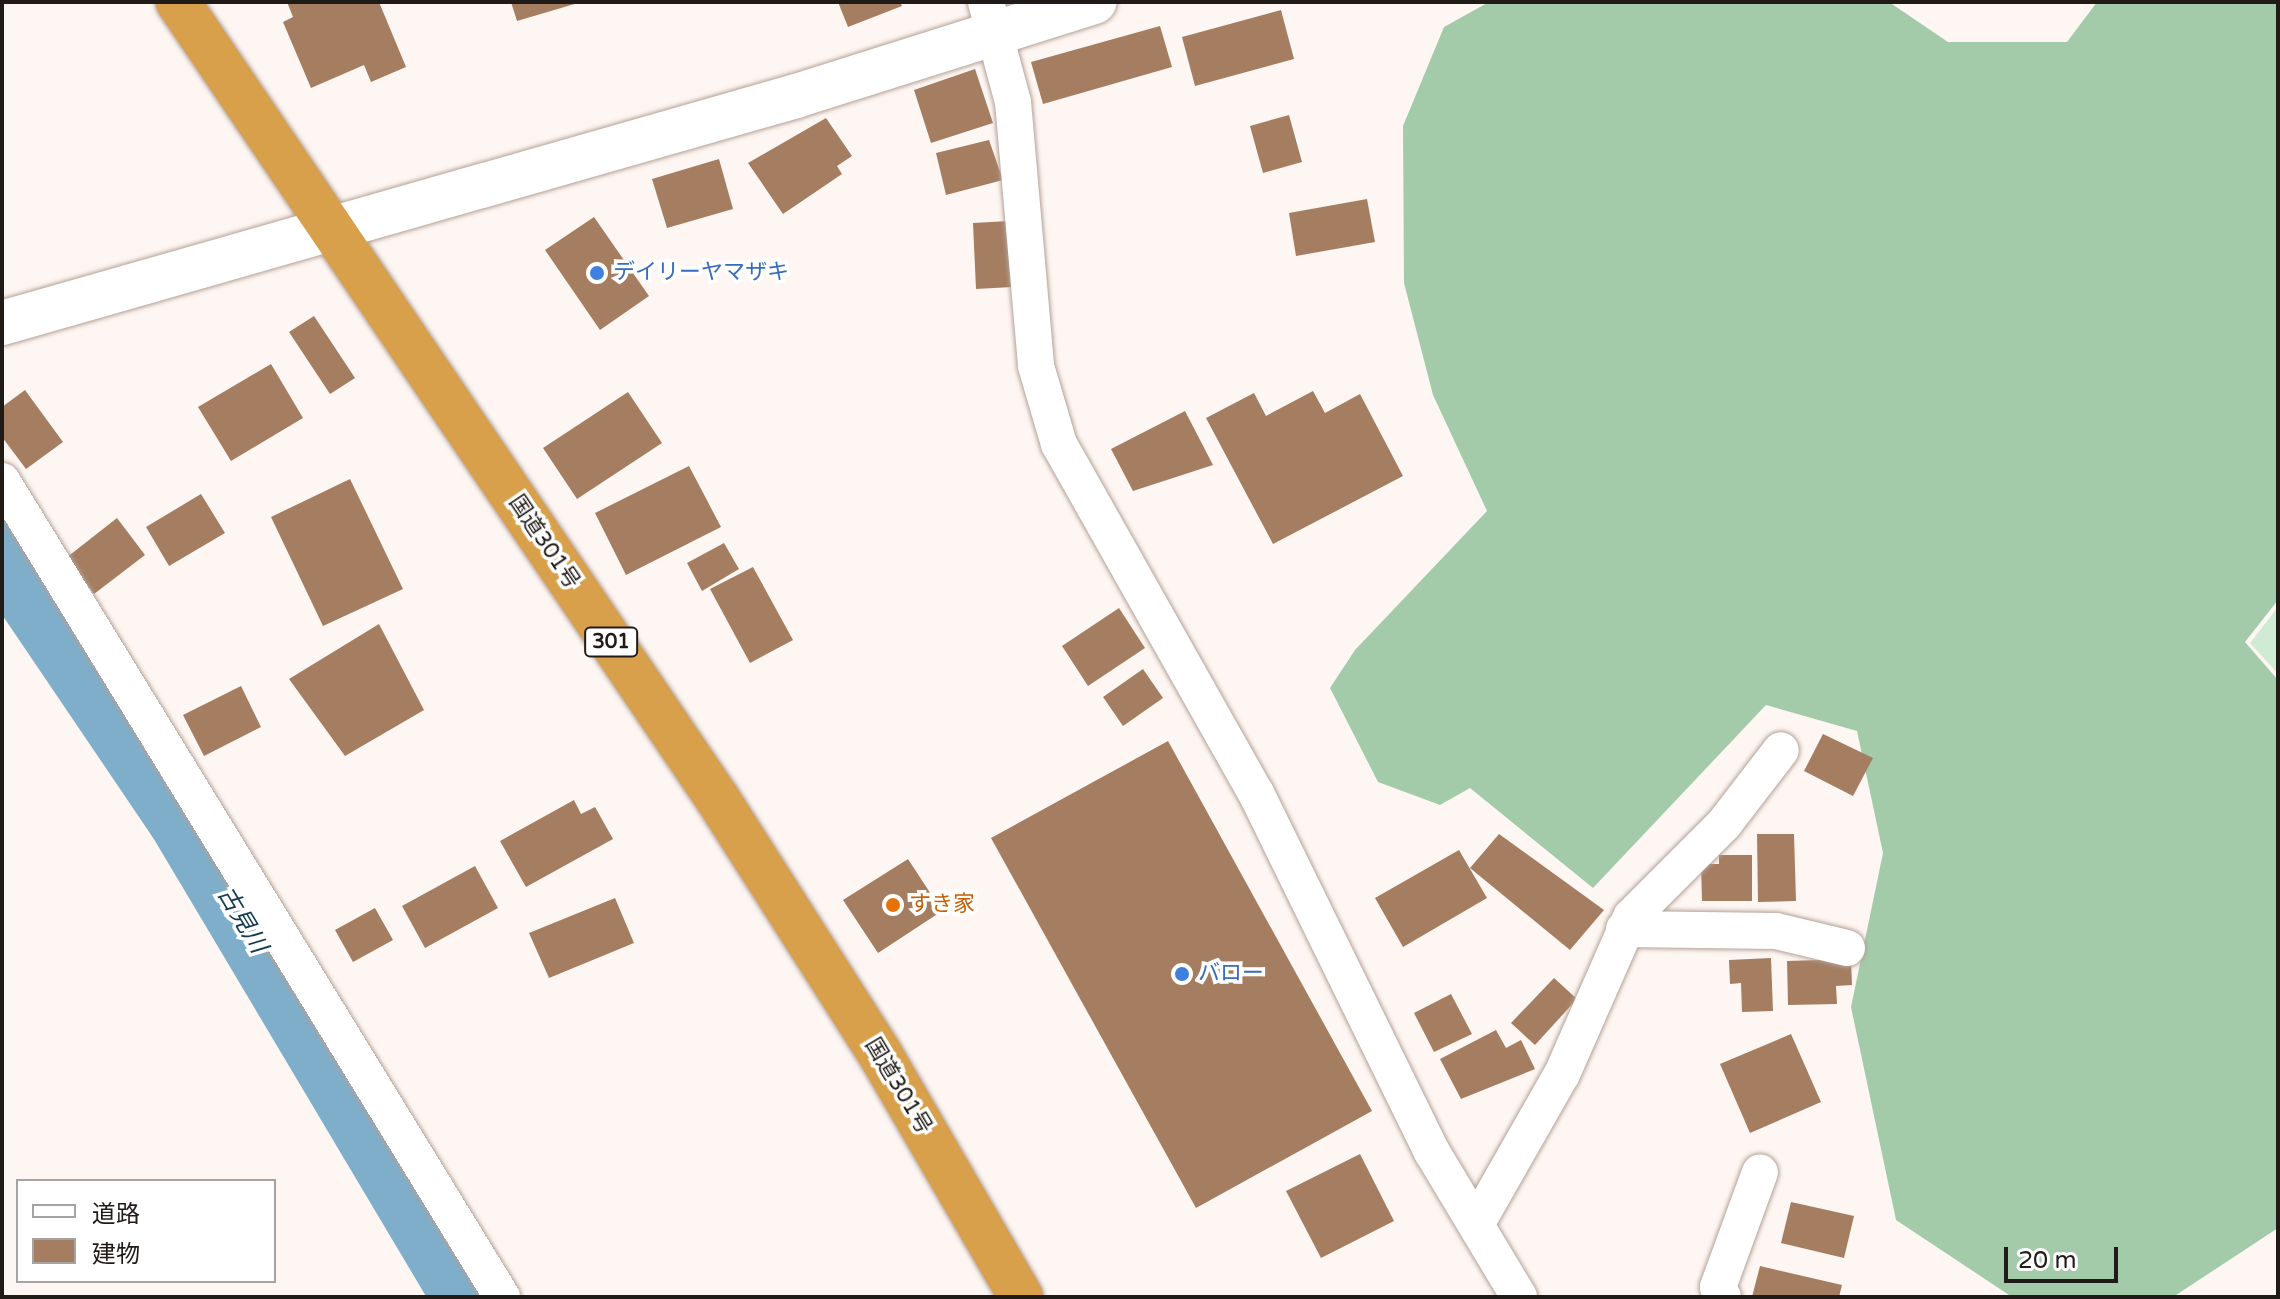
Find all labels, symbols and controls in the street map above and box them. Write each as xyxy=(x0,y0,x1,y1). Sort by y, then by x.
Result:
place label: デイリーヤマザキ xyxy=(613,260,789,286)
marker: デイリーヤマザキ xyxy=(588,264,606,282)
street label: 国道301号 xyxy=(503,490,585,594)
road number: 301 xyxy=(583,626,639,658)
water label: 古見川 xyxy=(211,882,273,958)
place label: すき家 xyxy=(909,892,975,918)
marker: すき家 xyxy=(884,896,902,914)
place label: バロー xyxy=(1198,961,1264,987)
marker: バロー xyxy=(1173,965,1191,983)
street label: 国道301号 xyxy=(859,1033,937,1139)
legend xyxy=(16,1179,276,1283)
text: 道路 xyxy=(92,1200,140,1229)
scale bar xyxy=(2008,1231,2122,1281)
text: 建物 xyxy=(92,1240,140,1269)
text: 20 m xyxy=(2018,1246,2076,1275)

